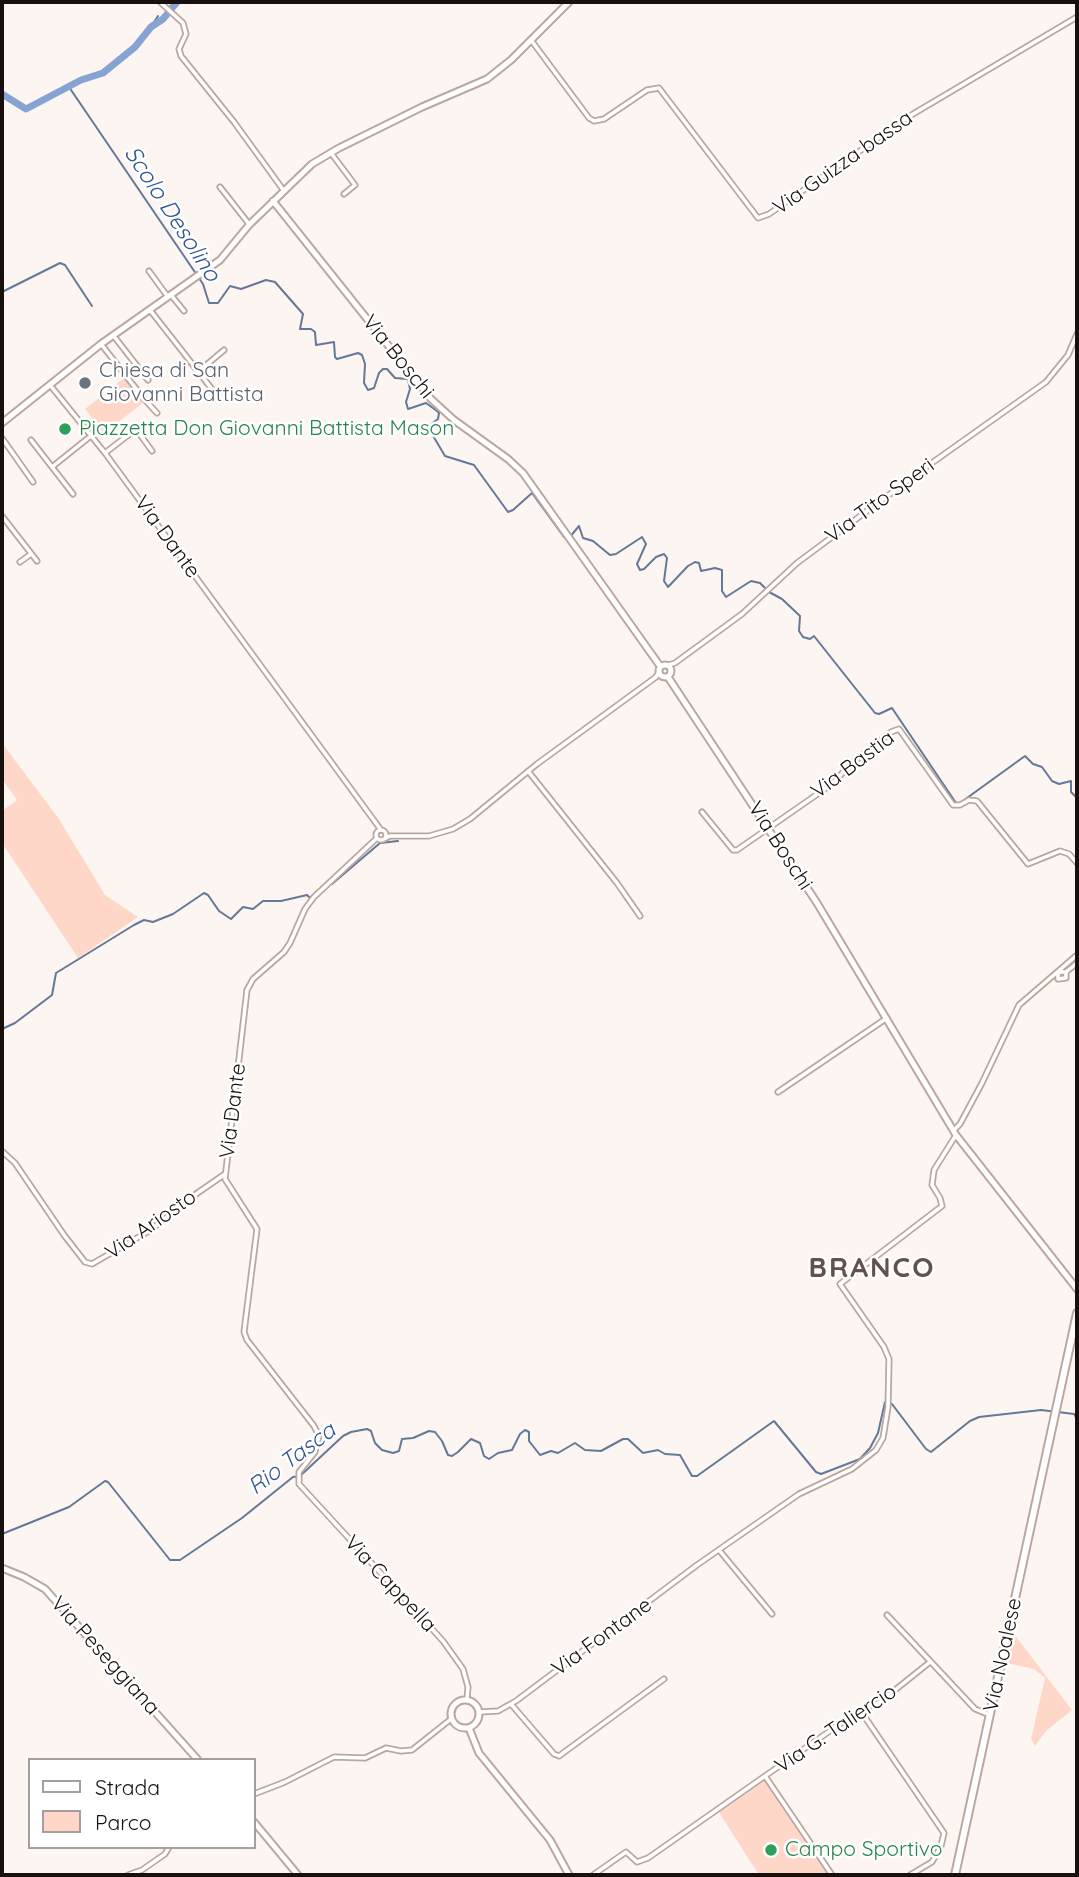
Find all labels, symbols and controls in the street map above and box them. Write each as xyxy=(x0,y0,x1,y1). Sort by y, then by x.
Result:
street label: Via Guizza bassa xyxy=(768,105,918,221)
water label: Scolo Desolino xyxy=(118,141,226,287)
street label: Via Boschi xyxy=(357,310,439,404)
place label: Chiesa di San Giovanni Battista xyxy=(99,358,264,408)
marker: Chiesa di San Giovanni Battista xyxy=(77,375,93,391)
place label: Piazzetta Don Giovanni Battista Mason xyxy=(79,416,454,442)
marker: Piazzetta Don Giovanni Battista Mason xyxy=(57,421,73,437)
street label: Via Tito Speri xyxy=(821,453,939,549)
street label: Via Dante xyxy=(129,491,205,583)
street label: Via Bastia xyxy=(806,726,900,804)
street label: Via Boschi xyxy=(742,797,818,895)
street label: Via Dante xyxy=(215,1062,251,1160)
street label: Via Ariosto xyxy=(101,1184,201,1266)
district label: BRANCO xyxy=(809,1252,935,1286)
water label: Rio Tasca xyxy=(243,1417,341,1501)
street label: Via Cappella xyxy=(339,1530,441,1638)
street label: Via Peseggiana xyxy=(45,1591,165,1721)
street label: Via Fontane xyxy=(547,1592,657,1682)
street label: Via Noalese xyxy=(979,1596,1027,1714)
street label: Via G. Taliercio xyxy=(770,1679,902,1779)
legend xyxy=(28,1758,256,1849)
text: Strada xyxy=(95,1774,160,1800)
text: Parco xyxy=(95,1809,151,1835)
place label: Campo Sportivo xyxy=(785,1837,942,1863)
marker: Campo Sportivo xyxy=(763,1842,779,1858)

